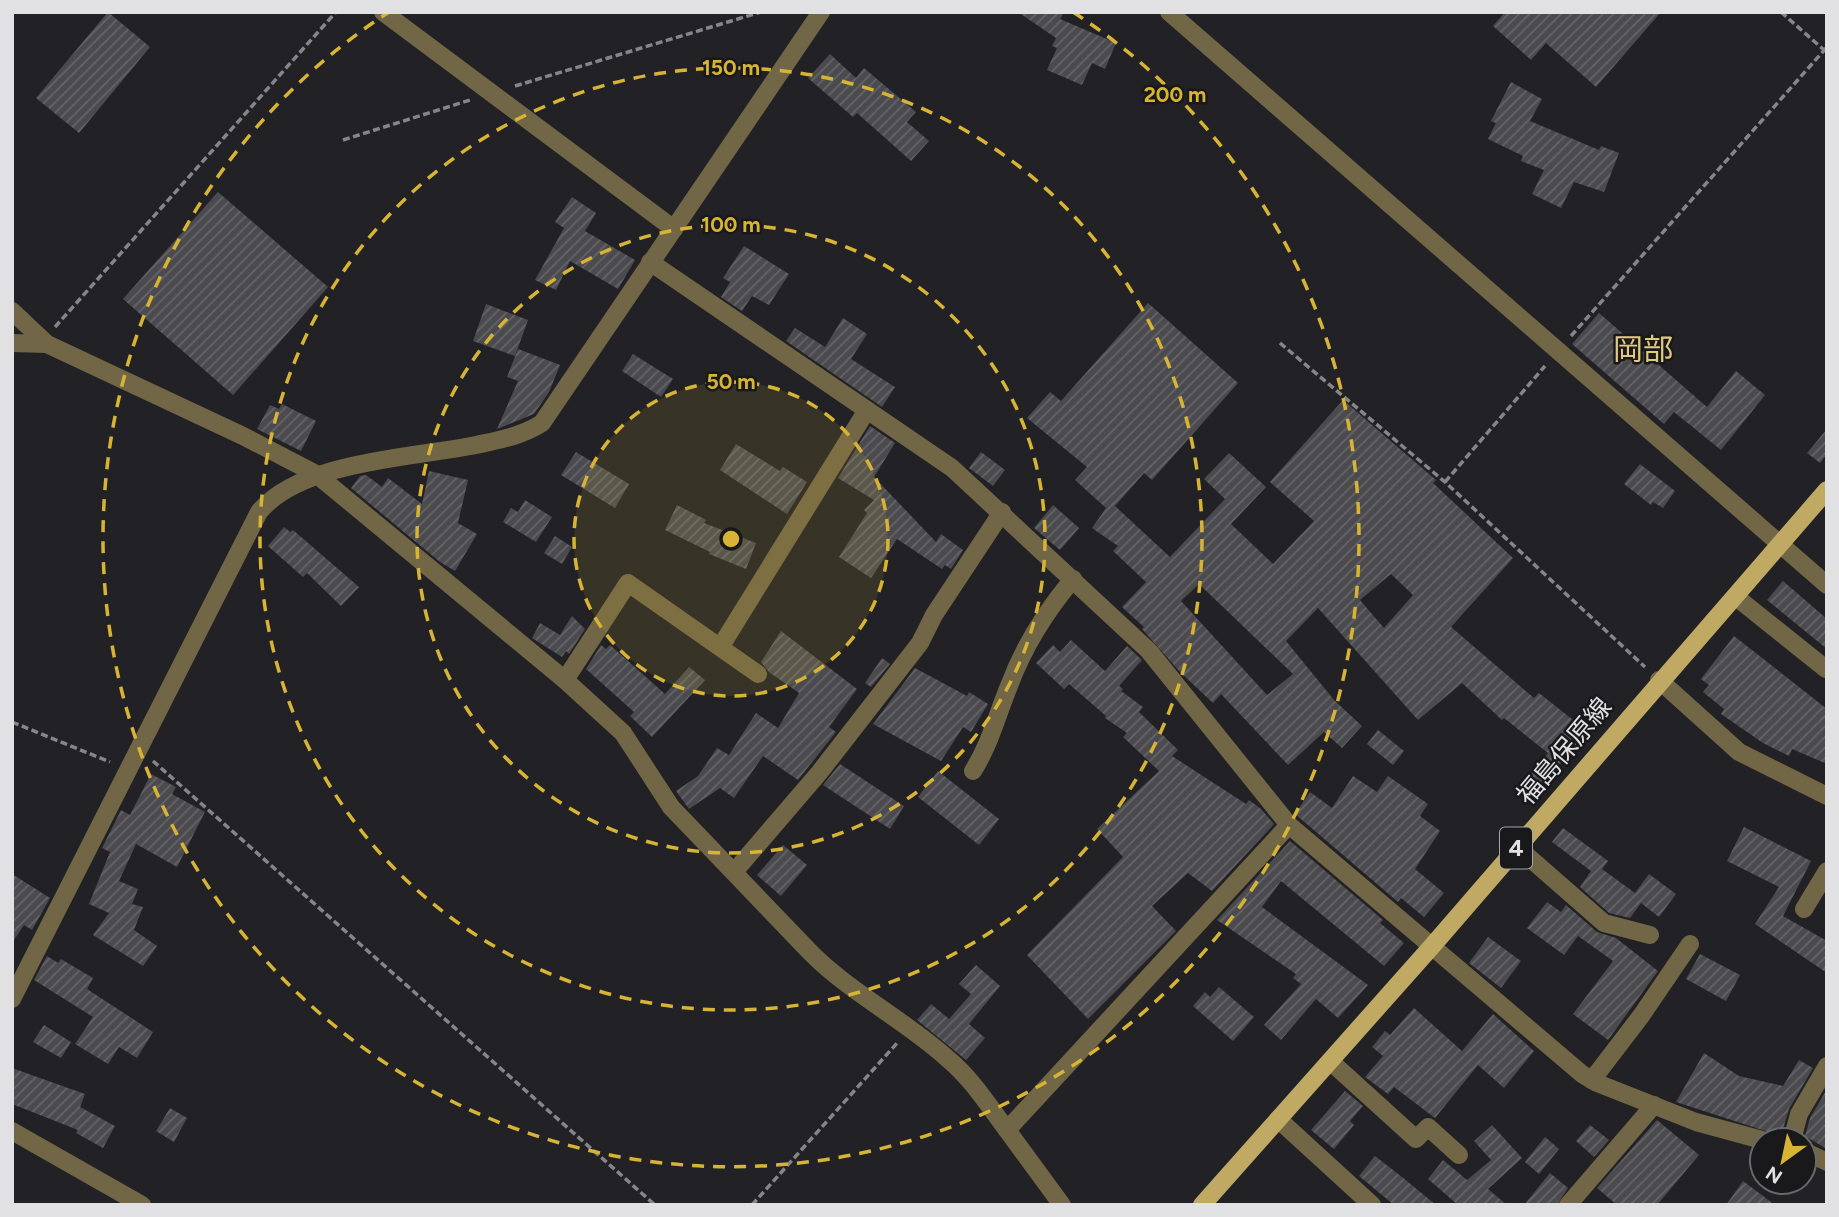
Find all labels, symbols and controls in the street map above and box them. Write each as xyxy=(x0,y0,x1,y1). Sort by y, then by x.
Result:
text: 150 m xyxy=(702,55,760,80)
text: 200 m xyxy=(1144,82,1206,107)
text: 100 m xyxy=(701,212,761,237)
district label: 岡部 xyxy=(1613,331,1673,368)
text: 50 m xyxy=(706,369,756,394)
centre of rings xyxy=(719,527,743,551)
street label: 福島保原線 xyxy=(1510,691,1618,811)
road number: 4 xyxy=(1500,828,1532,868)
north arrow xyxy=(1748,1126,1818,1196)
text: N xyxy=(1762,1161,1786,1188)

